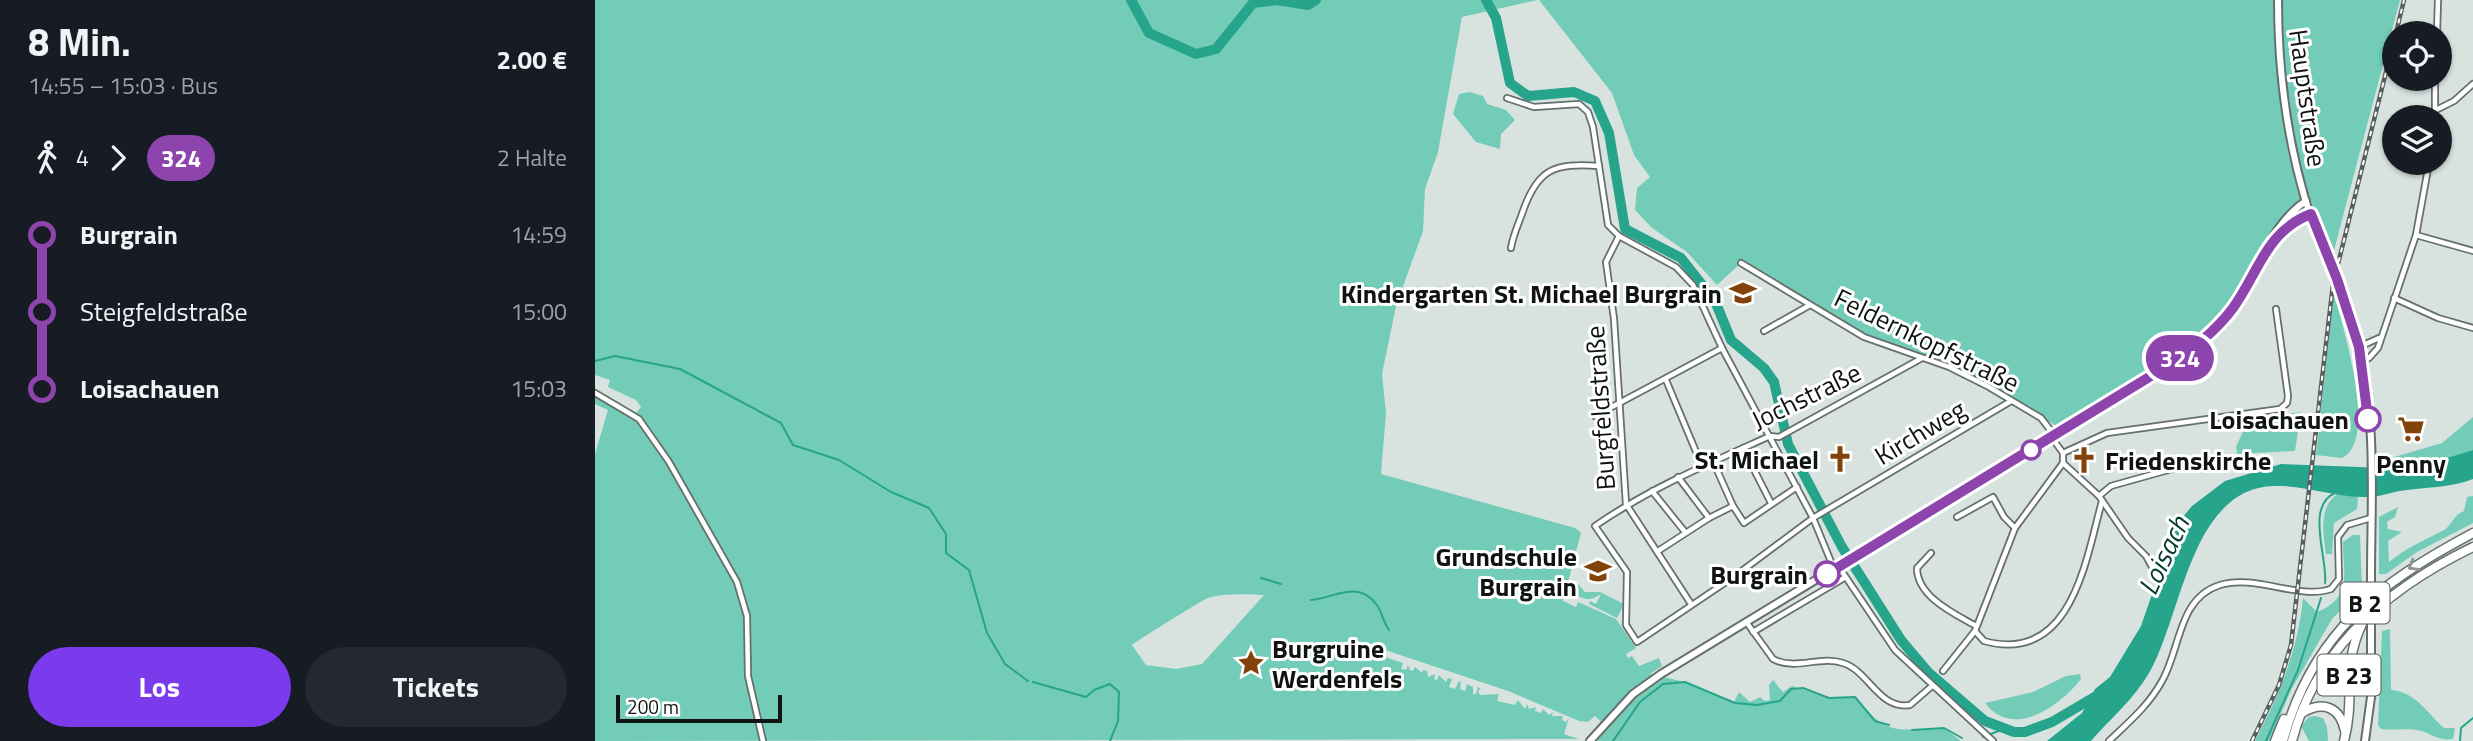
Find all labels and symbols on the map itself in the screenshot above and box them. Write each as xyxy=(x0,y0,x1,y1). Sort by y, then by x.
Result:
street label: Hauptstraße xyxy=(2279,27,2337,169)
place label: Kindergarten St. Michael Burgrain xyxy=(1341,274,1722,313)
school or university icon: Kindergarten St. Michael Burgrain xyxy=(1728,278,1758,308)
street label: Feldernkopfstraße xyxy=(1828,278,2026,402)
street label: Burgfeldstraße xyxy=(1575,325,1625,491)
line badge: 324 xyxy=(2140,335,2220,381)
street label: Jochstraße xyxy=(1745,353,1867,439)
street label: Kirchweg xyxy=(1867,389,1973,475)
place label: Loisachauen xyxy=(2209,400,2349,439)
marker: Loisachauen xyxy=(2355,406,2381,432)
supermarket icon: Penny xyxy=(2396,414,2426,444)
place label: St. Michael xyxy=(1695,440,1819,479)
unlabelled marker xyxy=(2021,440,2041,460)
place label: Friedenskirche xyxy=(2105,441,2271,480)
church icon: St. Michael xyxy=(1825,444,1855,474)
place label: Penny xyxy=(2376,444,2446,483)
church icon: Friedenskirche xyxy=(2069,445,2099,475)
water label: Loisach xyxy=(2126,508,2200,602)
place label: Grundschule Burgrain xyxy=(1436,537,1577,606)
place label: Burgrain xyxy=(1710,555,1808,594)
school or university icon: Grundschule Burgrain xyxy=(1583,556,1613,586)
one-way arrow xyxy=(2408,558,2421,571)
marker: Burgrain xyxy=(1814,561,1840,587)
road number: B 2 xyxy=(2341,582,2390,624)
place label: Burgruine Werdenfels xyxy=(1272,629,1402,698)
place icon: Burgruine Werdenfels xyxy=(1236,648,1266,678)
road number: B 23 xyxy=(2317,654,2381,696)
scale bar xyxy=(616,692,782,724)

